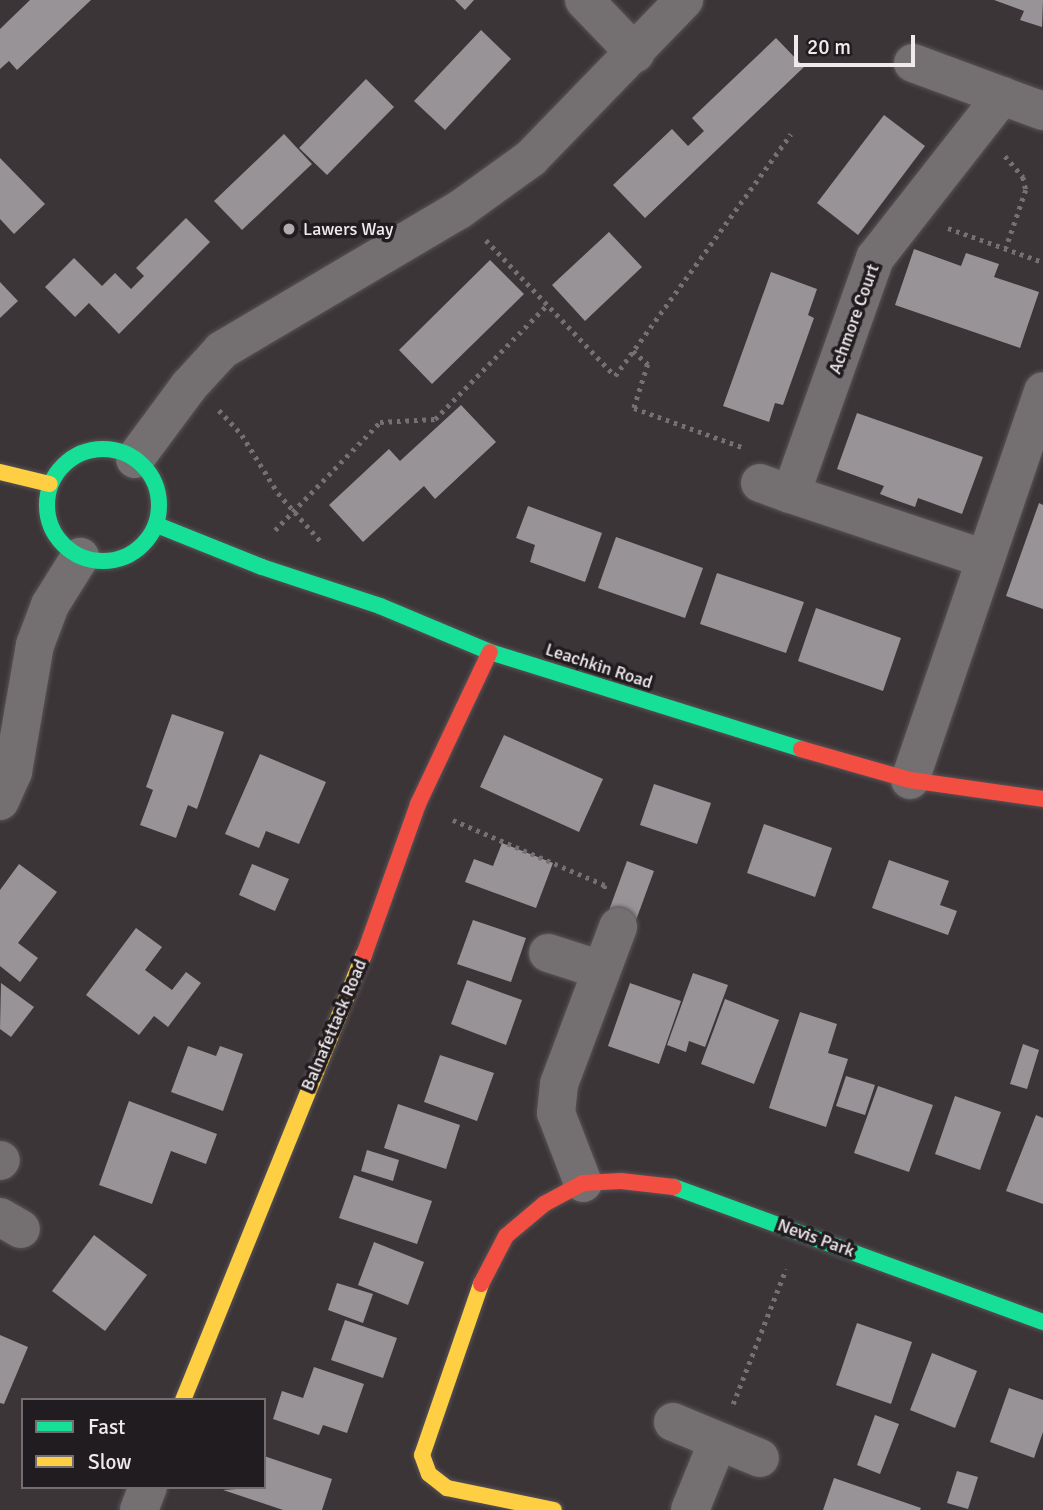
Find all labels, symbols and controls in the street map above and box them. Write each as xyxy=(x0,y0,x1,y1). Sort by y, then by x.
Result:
scale bar xyxy=(798,21,919,65)
text: 20 m xyxy=(807,34,851,60)
place label: Lawers Way xyxy=(303,218,393,240)
marker: Lawers Way xyxy=(281,221,297,237)
street label: Achmore Court xyxy=(824,261,884,377)
street label: Leachkin Road xyxy=(543,639,655,693)
street label: Balnafettack Road xyxy=(297,956,371,1094)
street label: Nevis Park xyxy=(775,1214,857,1262)
legend xyxy=(21,1398,266,1489)
text: Fast xyxy=(88,1414,125,1440)
text: Slow xyxy=(88,1449,132,1475)

